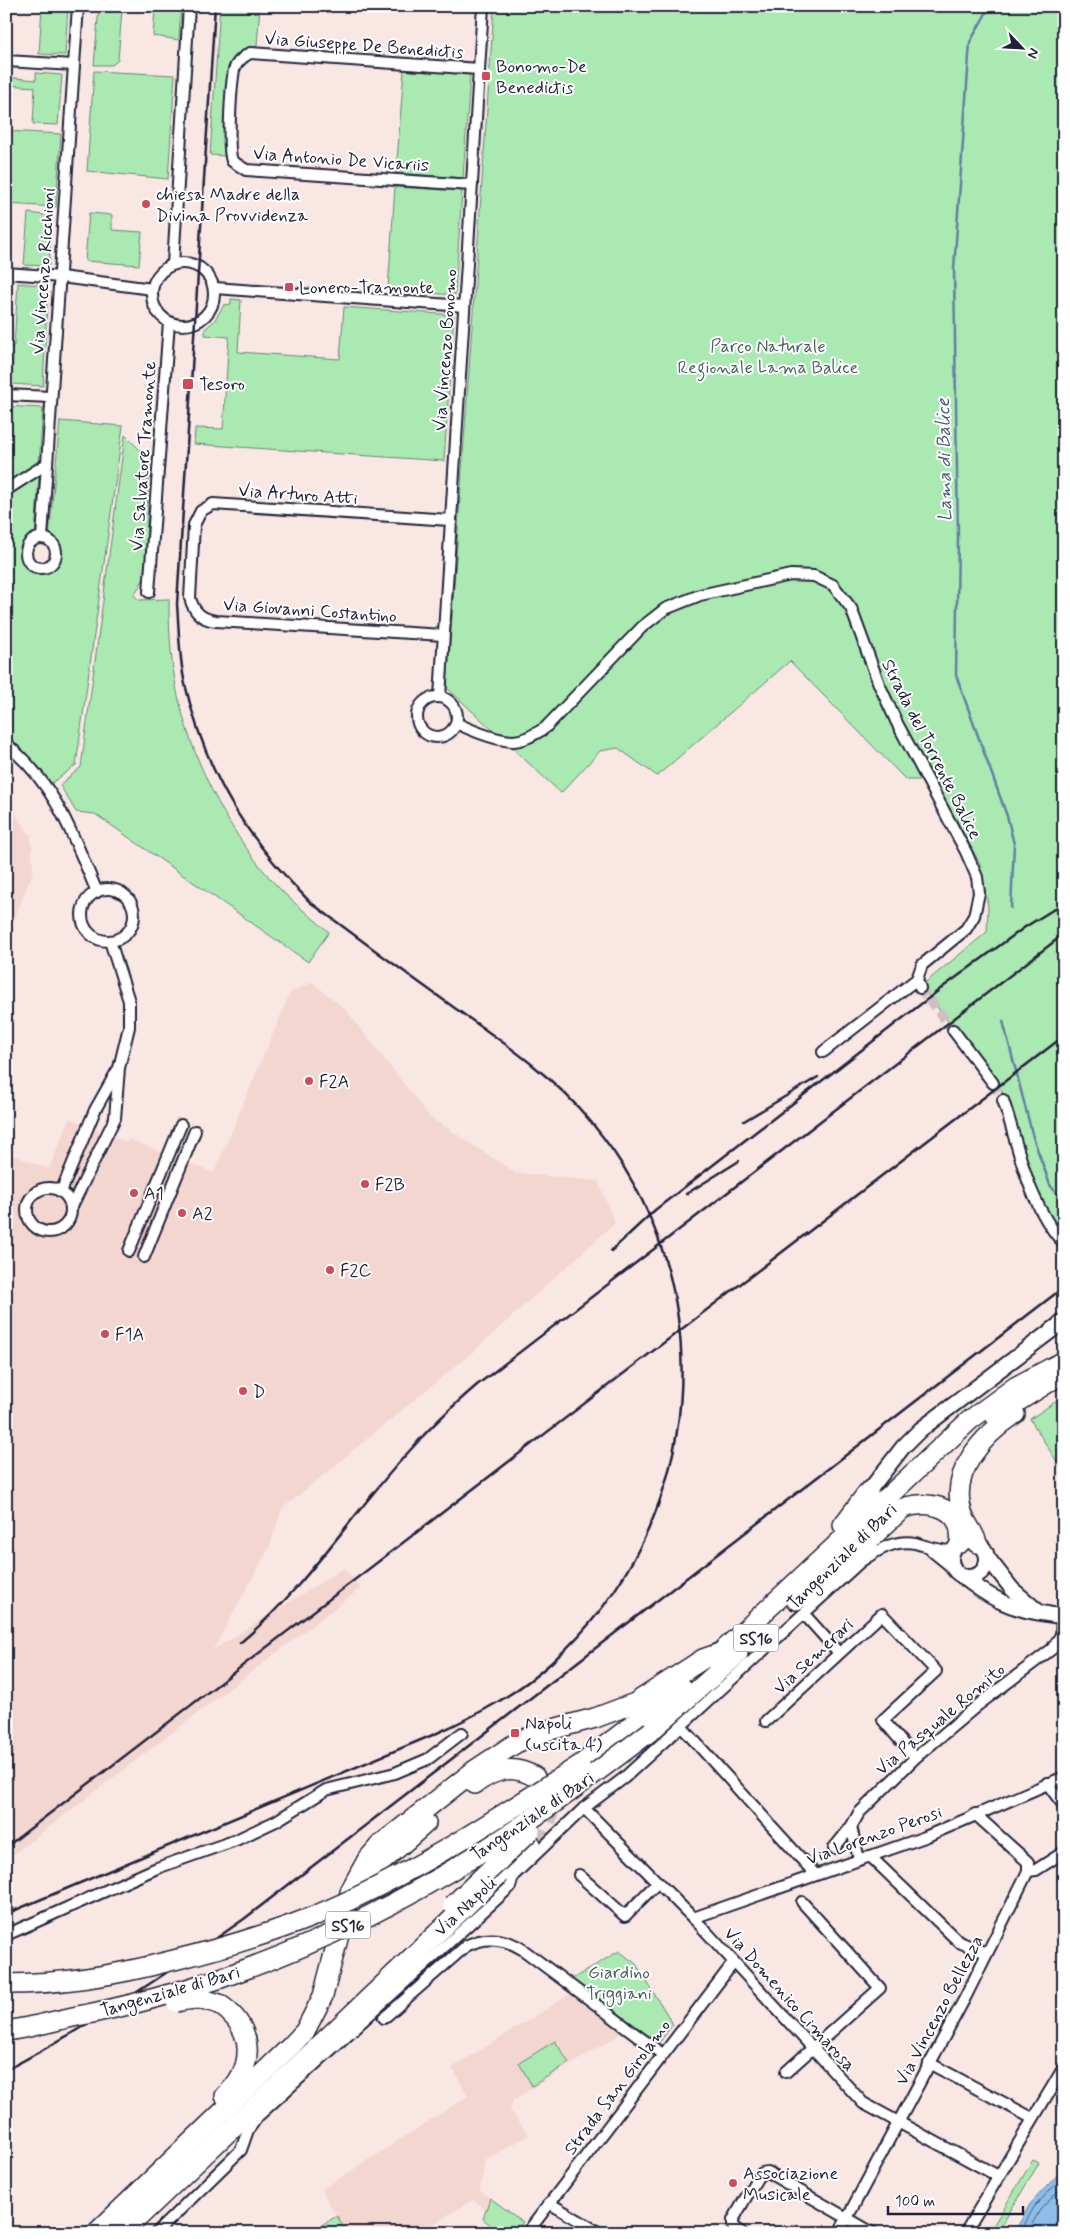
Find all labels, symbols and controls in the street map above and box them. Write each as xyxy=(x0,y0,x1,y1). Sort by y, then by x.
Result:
north arrow xyxy=(998,22,1048,72)
street label: Via Giuseppe De Benedictis xyxy=(264,27,464,65)
text: N xyxy=(1023,45,1043,61)
place label: Bonomo-De Benedictis xyxy=(496,55,587,100)
marker: Bonomo-De Benedictis xyxy=(480,70,492,82)
street label: Via Antonio De Vicariis xyxy=(252,142,430,178)
place label: chiesa Madre della Divina Provvidenza xyxy=(156,183,308,228)
street label: Via Vincenzo Ricchioni xyxy=(26,187,62,355)
marker: chiesa Madre della Divina Provvidenza xyxy=(140,198,152,210)
street label: Via Vincenzo Bonomo xyxy=(428,268,464,432)
place label: Lonero-Tramonte xyxy=(299,276,434,300)
marker: Lonero-Tramonte xyxy=(283,281,295,293)
park label: Parco Naturale Regionale Lama Balice xyxy=(678,335,859,382)
street label: Via Salvatore Tramonte xyxy=(125,360,163,552)
place label: Tesoro xyxy=(199,373,245,397)
marker: Tesoro xyxy=(181,377,195,391)
water label: Lama di Balice xyxy=(931,397,958,522)
street label: Via Arturo Atti xyxy=(237,479,358,511)
street label: Via Giovanni Costantino xyxy=(222,593,398,629)
street label: Strada del Torrente Balice xyxy=(875,655,987,844)
place label: F2A xyxy=(319,1070,349,1094)
marker: F2A xyxy=(303,1075,315,1087)
place label: F2B xyxy=(375,1173,405,1197)
marker: F2B xyxy=(359,1178,371,1190)
place label: A1 xyxy=(144,1182,164,1206)
marker: A1 xyxy=(128,1187,140,1199)
place label: A2 xyxy=(192,1202,213,1226)
marker: A2 xyxy=(176,1207,188,1219)
place label: F2C xyxy=(340,1259,371,1283)
marker: F2C xyxy=(324,1264,336,1276)
place label: F1A xyxy=(115,1323,144,1347)
marker: F1A xyxy=(99,1328,111,1340)
place label: D xyxy=(253,1380,265,1404)
marker: D xyxy=(237,1385,249,1397)
street label: Tangenziale di Bari xyxy=(782,1498,904,1616)
street label: Via Semerari xyxy=(768,1613,859,1700)
road number: SS16 xyxy=(734,1625,778,1652)
street label: Via Pasquale Romito xyxy=(871,1658,1011,1781)
place label: Napoli (uscita 4) xyxy=(525,1712,603,1757)
marker: Napoli (uscita 4) xyxy=(509,1727,521,1739)
street label: Tangenziale di Bari xyxy=(466,1767,600,1868)
street label: Via Lorenzo Perosi xyxy=(803,1800,946,1872)
street label: Via Napoli xyxy=(429,1871,502,1942)
road number: SS16 xyxy=(326,1912,370,1938)
street label: Via Domenico Cimarosa xyxy=(718,1922,860,2077)
street label: Via Vincenzo Bellezza xyxy=(890,1931,990,2090)
street label: Tangenziale di Bari xyxy=(98,1961,243,2024)
park label: Giardino Triggiani xyxy=(586,1961,652,2007)
street label: Strada San Girolamo xyxy=(559,2015,677,2160)
place label: Associazione Musicale xyxy=(743,2162,838,2207)
marker: Associazione Musicale xyxy=(727,2177,739,2189)
scale bar xyxy=(888,2184,1022,2216)
text: 100 m xyxy=(895,2192,935,2212)

